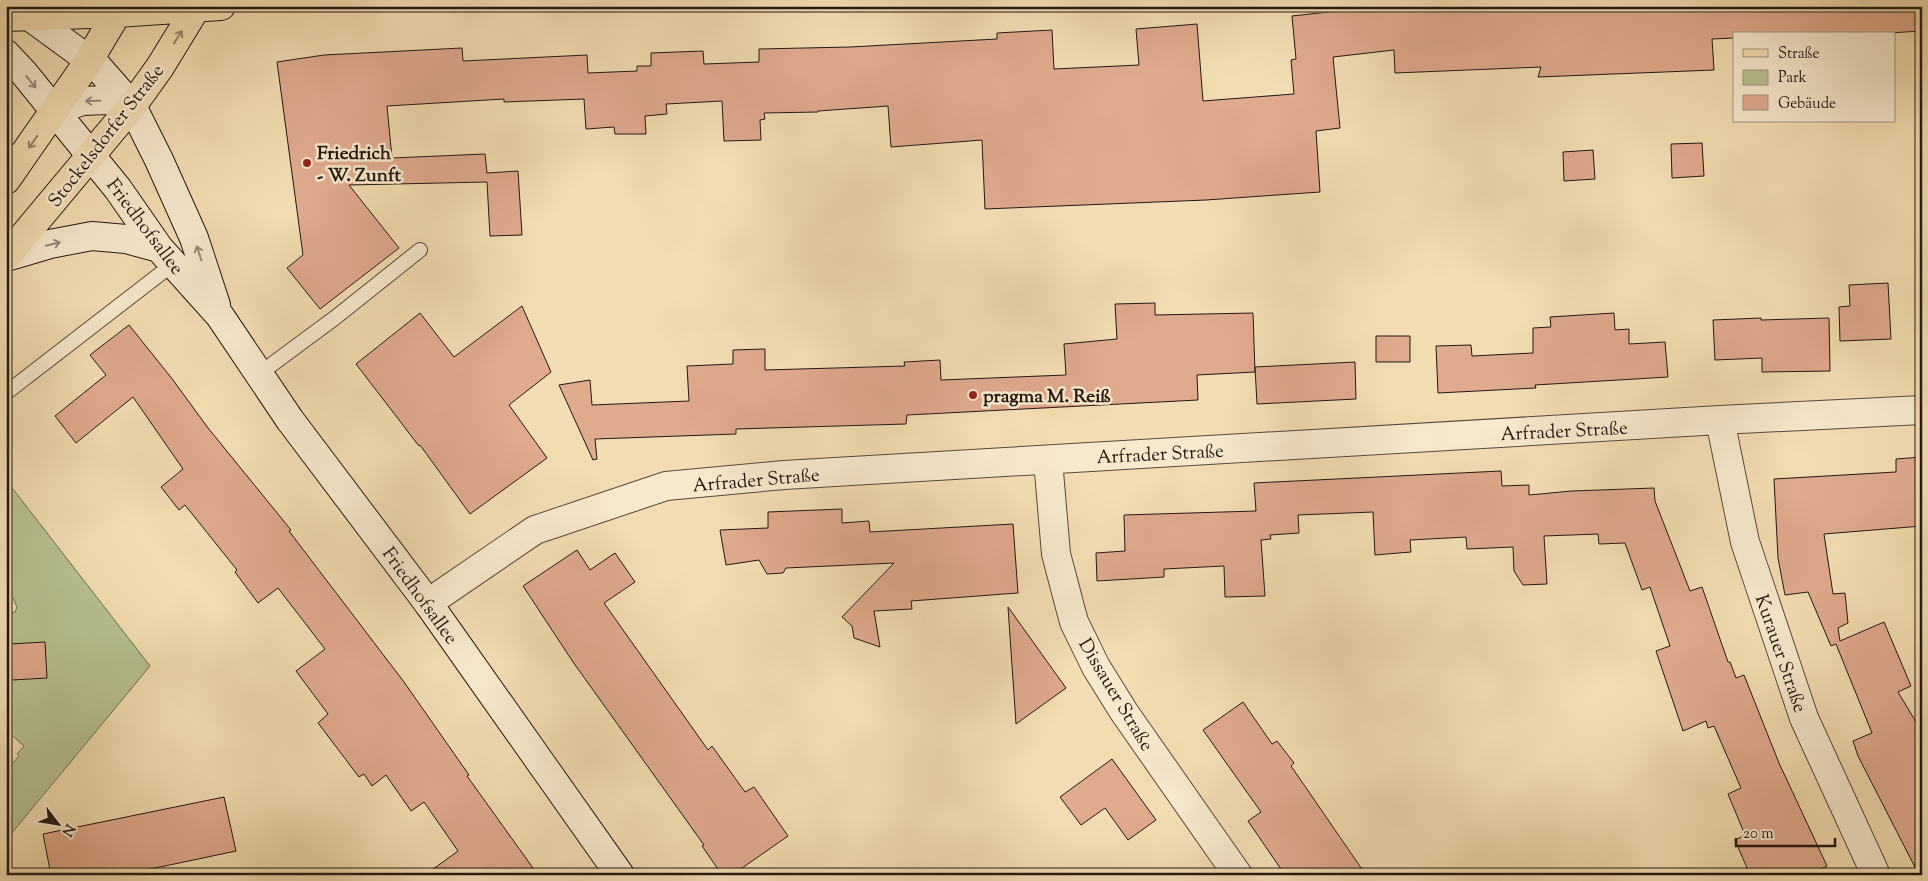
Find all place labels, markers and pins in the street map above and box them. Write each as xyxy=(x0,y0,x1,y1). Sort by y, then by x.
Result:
place label: Friedrich - W. Zunft xyxy=(317,141,402,190)
marker: Friedrich - W. Zunft xyxy=(301,157,313,169)
place label: pragma M. Reiß xyxy=(983,384,1111,411)
marker: pragma M. Reiß xyxy=(967,389,979,401)

